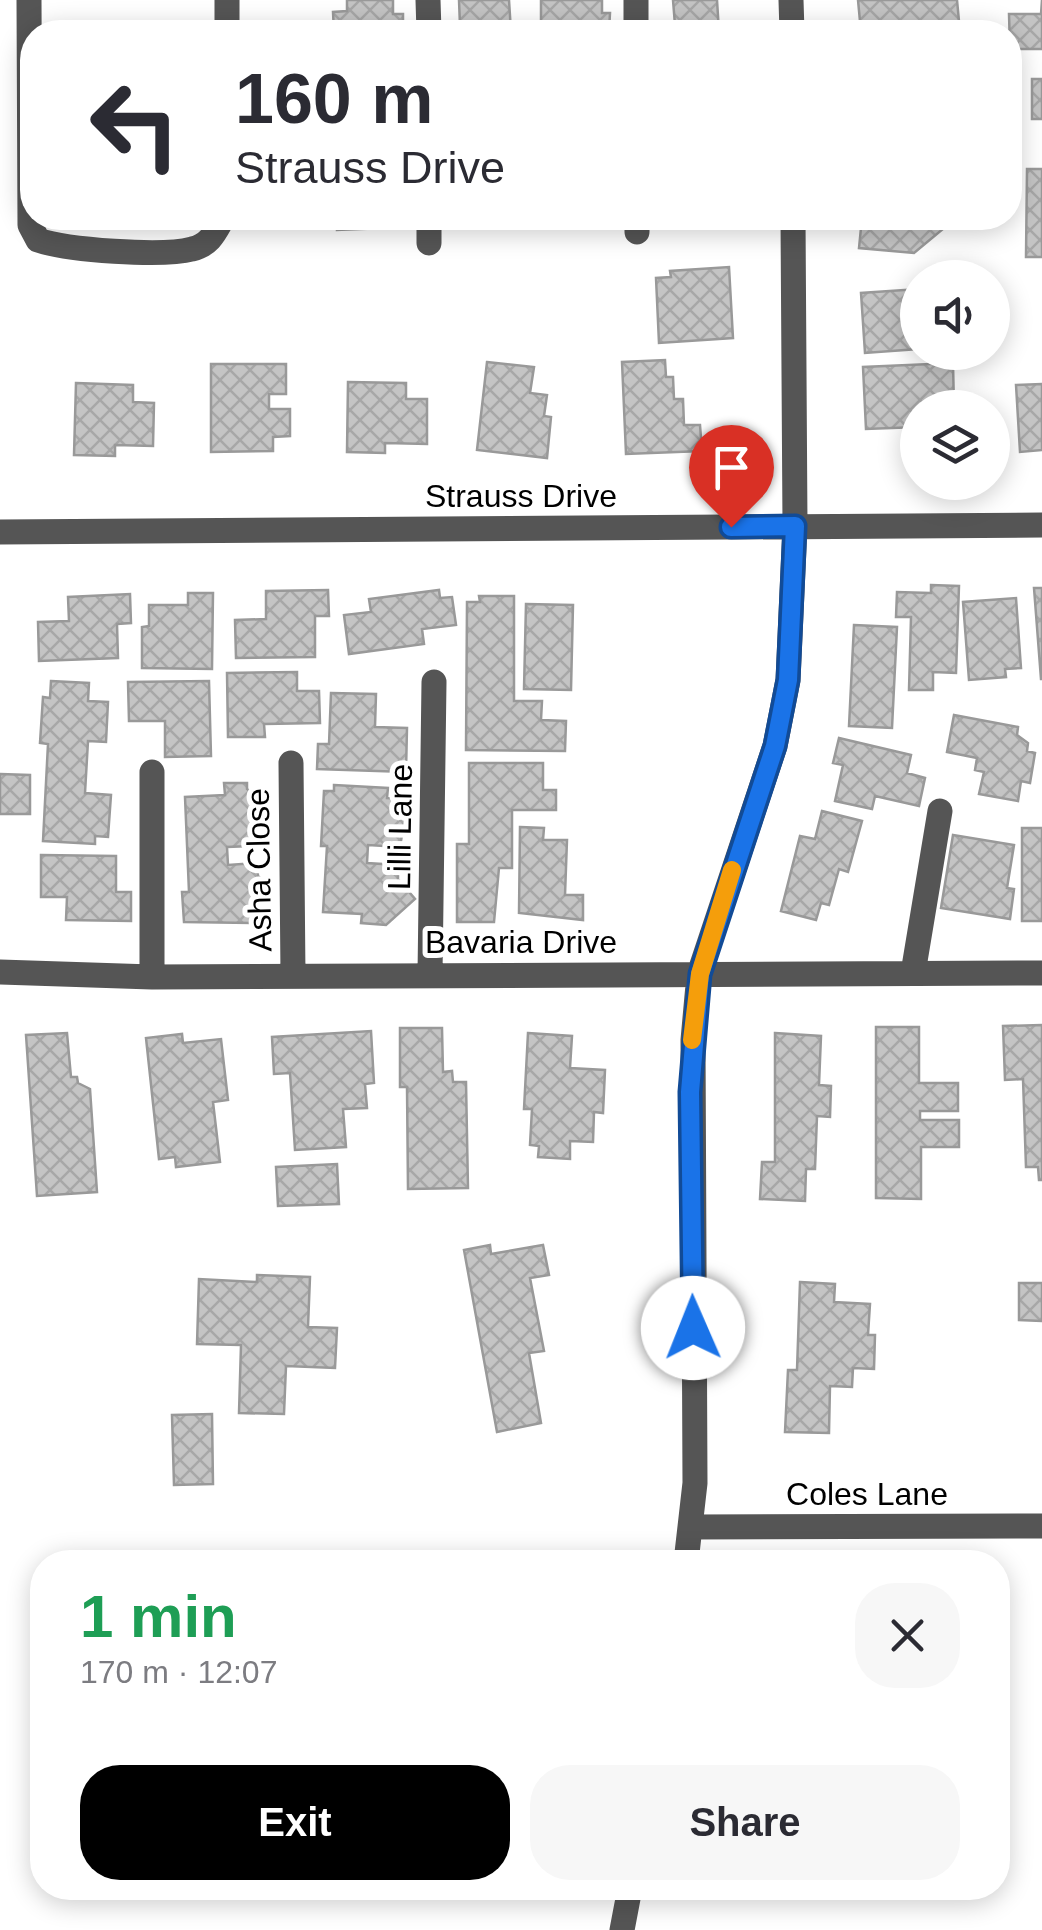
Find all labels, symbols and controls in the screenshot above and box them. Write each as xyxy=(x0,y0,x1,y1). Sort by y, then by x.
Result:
icon: left xyxy=(70,60,200,190)
text: 160 m xyxy=(235,60,433,138)
text: Strauss Drive xyxy=(235,142,505,193)
map controls xyxy=(900,260,1010,500)
button: sound xyxy=(900,260,1010,370)
button: layers xyxy=(900,390,1010,500)
pin xyxy=(689,425,774,528)
icon: arrive xyxy=(704,440,759,495)
street label: Strauss Drive xyxy=(425,478,617,514)
street label: Lilli Lane xyxy=(381,764,419,890)
street label: Asha Close xyxy=(240,788,278,952)
street label: Bavaria Drive xyxy=(425,924,617,960)
position arrow xyxy=(641,1276,745,1380)
street label: Coles Lane xyxy=(786,1476,948,1512)
text: 1 min xyxy=(80,1583,237,1650)
button: close xyxy=(855,1583,960,1688)
text: 170 m · 12:07 xyxy=(80,1654,277,1690)
button: Exit xyxy=(80,1765,510,1880)
button: Share xyxy=(530,1765,960,1880)

